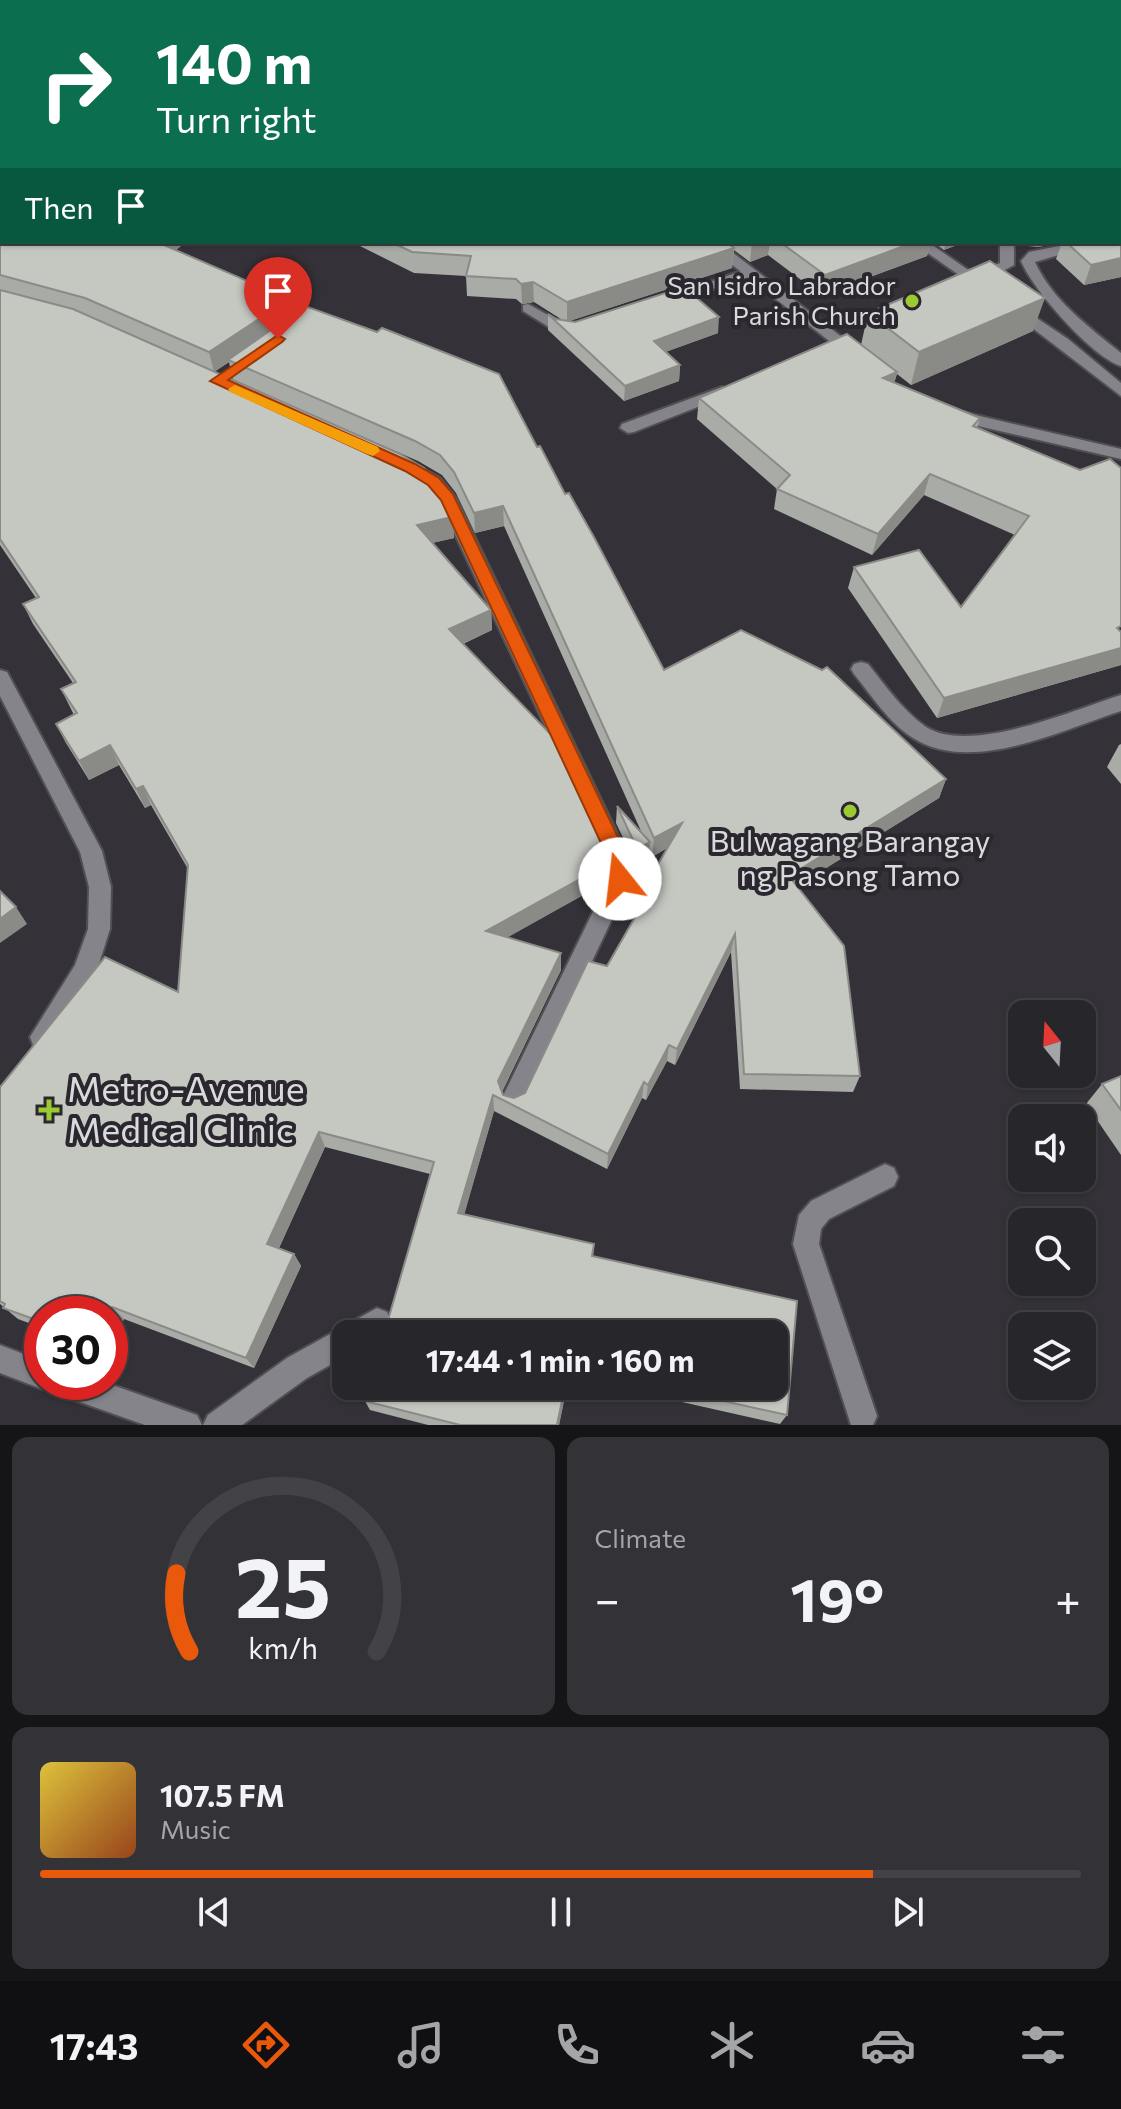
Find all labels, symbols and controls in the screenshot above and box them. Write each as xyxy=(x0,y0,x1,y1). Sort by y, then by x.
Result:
text: 140 m xyxy=(156,27,312,96)
icon: right xyxy=(24,32,128,136)
text: Turn right xyxy=(156,96,317,140)
icon: arrive xyxy=(109,184,153,228)
text: Then xyxy=(24,188,93,225)
pin xyxy=(244,257,312,339)
icon: arrive xyxy=(256,269,300,313)
place label: San Isidro Labrador Parish Church xyxy=(668,269,896,330)
marker: San Isidro Labrador Parish Church xyxy=(903,292,921,310)
marker: Bulwagang Barangay ng Pasong Tamo xyxy=(841,802,859,820)
place label: Bulwagang Barangay ng Pasong Tamo xyxy=(710,821,990,892)
position arrow xyxy=(578,837,662,921)
north arrow xyxy=(1008,1000,1096,1088)
map controls xyxy=(1008,1000,1096,1400)
place label: Metro-Avenue Medical Clinic xyxy=(67,1065,305,1150)
marker: Metro-Avenue Medical Clinic xyxy=(38,1099,60,1121)
button: sound xyxy=(1008,1104,1096,1192)
button: search xyxy=(1008,1208,1096,1296)
speed limit sign: 30 xyxy=(24,1296,128,1400)
button: layers xyxy=(1008,1312,1096,1400)
text: 17:44 · 1 min · 160 m xyxy=(426,1341,694,1378)
text: Climate xyxy=(595,1522,686,1553)
text: 25 xyxy=(235,1533,331,1635)
text: 19° xyxy=(790,1561,884,1634)
text: − xyxy=(595,1571,620,1625)
text: + xyxy=(1055,1571,1081,1625)
text: km/h xyxy=(248,1630,318,1665)
text: 107.5 FM xyxy=(160,1776,285,1813)
text: Music xyxy=(160,1813,231,1844)
icon: previous xyxy=(192,1890,236,1934)
icon: pause xyxy=(539,1890,583,1934)
icon: next xyxy=(886,1890,930,1934)
icon: directions xyxy=(238,2017,294,2073)
icon: music xyxy=(393,2017,449,2073)
icon: phone xyxy=(549,2017,605,2073)
icon: climate xyxy=(704,2017,760,2073)
icon: car xyxy=(860,2017,916,2073)
icon: filters xyxy=(1015,2017,1071,2073)
text: 17:43 xyxy=(50,2023,138,2067)

